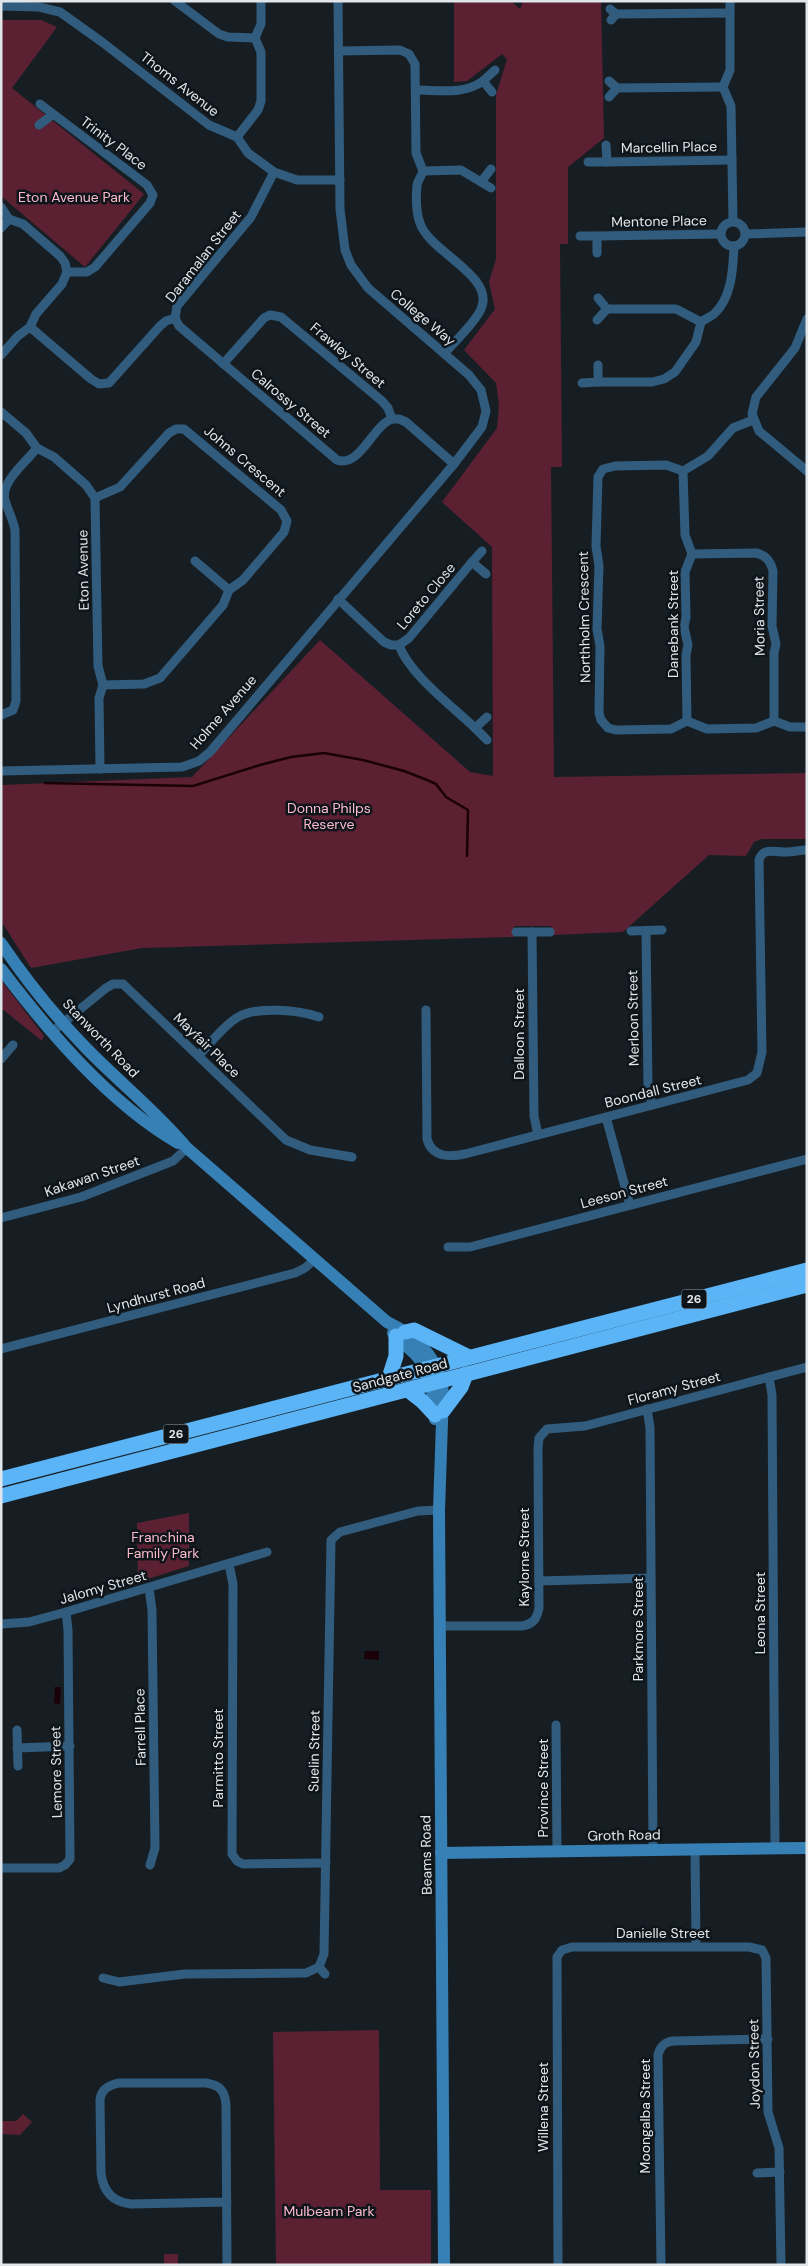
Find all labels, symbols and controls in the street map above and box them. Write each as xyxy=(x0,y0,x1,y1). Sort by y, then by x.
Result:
street label: Thoms Avenue xyxy=(137,48,223,120)
street label: Trinity Place xyxy=(77,112,151,174)
street label: Marcellin Place xyxy=(621,137,717,157)
park label: Eton Avenue Park xyxy=(18,188,130,206)
street label: Daramalan Street xyxy=(161,206,245,306)
street label: Mentone Place xyxy=(611,211,707,231)
street label: College Way xyxy=(387,284,459,350)
street label: Frawley Street xyxy=(307,318,389,392)
street label: Calrossy Street xyxy=(247,364,335,442)
street label: Johns Crescent xyxy=(200,421,290,501)
street label: Eton Avenue xyxy=(73,529,93,611)
street label: Northholm Crescent xyxy=(574,551,594,683)
street label: Loreto Close xyxy=(393,559,459,633)
street label: Danebank Street xyxy=(664,570,682,678)
street label: Moria Street xyxy=(749,576,769,656)
street label: Holme Avenue xyxy=(186,671,260,753)
park label: Donna Philps Reserve xyxy=(287,799,371,833)
street label: Merloon Street xyxy=(623,970,643,1066)
street label: Dalloon Street xyxy=(510,988,528,1080)
street label: Stanworth Road xyxy=(59,995,143,1081)
street label: Mayfair Place xyxy=(170,1009,244,1081)
street label: Boondall Street xyxy=(603,1070,703,1112)
street label: Kakawan Street xyxy=(42,1151,142,1201)
street label: Leeson Street xyxy=(578,1172,670,1212)
street label: Lyndhurst Road xyxy=(105,1273,207,1317)
road number: 26 xyxy=(682,1290,706,1308)
street label: Sandgate Road xyxy=(351,1354,449,1396)
street label: Floramy Street xyxy=(626,1367,722,1409)
road number: 26 xyxy=(164,1425,188,1444)
street label: Kaylorne Street xyxy=(515,1507,533,1607)
park label: Franchina Family Park xyxy=(127,1528,199,1562)
street label: Jalomy Street xyxy=(57,1566,149,1608)
street label: Leona Street xyxy=(751,1572,769,1654)
street label: Parkmore Street xyxy=(629,1577,647,1681)
street label: Farrell Place xyxy=(130,1688,150,1766)
street label: Parmitto Street xyxy=(209,1709,227,1807)
street label: Suelin Street xyxy=(304,1710,324,1792)
street label: Lemore Street xyxy=(46,1726,66,1818)
street label: Province Street xyxy=(534,1738,552,1838)
street label: Beams Road xyxy=(416,1815,436,1895)
street label: Groth Road xyxy=(587,1825,661,1845)
street label: Danielle Street xyxy=(616,1924,710,1942)
street label: Joydon Street xyxy=(744,2019,764,2109)
street label: Moongalba Street xyxy=(636,2059,654,2173)
street label: Willena Street xyxy=(534,2062,552,2152)
park label: Mulbeam Park xyxy=(283,2202,375,2220)

